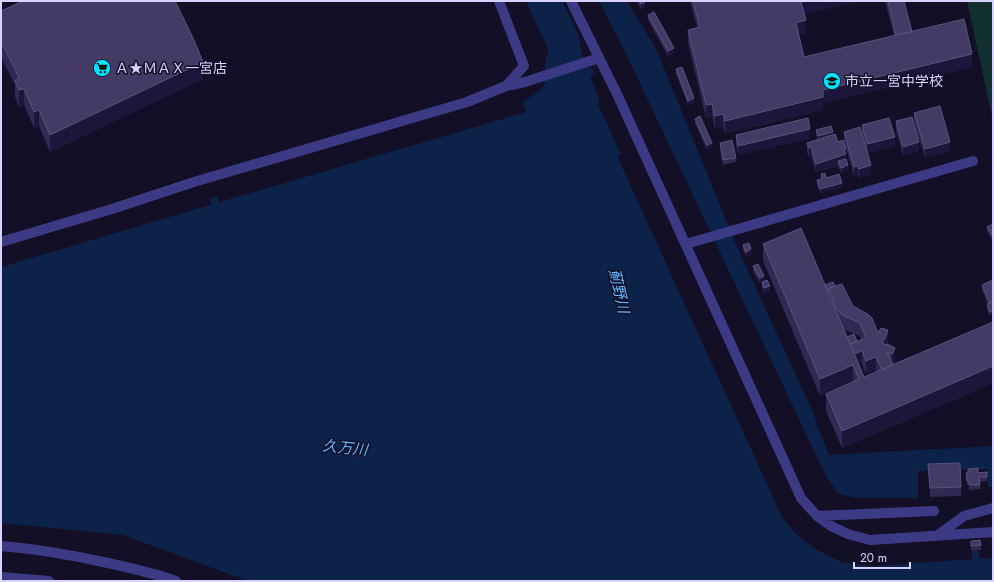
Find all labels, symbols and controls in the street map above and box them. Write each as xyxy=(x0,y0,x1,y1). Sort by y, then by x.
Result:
supermarket icon: Ａ★ＭＡＸ一宮店 xyxy=(92,58,112,78)
place label: Ａ★ＭＡＸ一宮店 xyxy=(115,58,227,78)
school or university icon: 市立一宮中学校 xyxy=(822,71,842,91)
place label: 市立一宮中学校 xyxy=(845,71,943,91)
water label: 薊野川 xyxy=(603,267,635,317)
water label: 久万川 xyxy=(321,435,371,461)
scale bar xyxy=(854,544,910,570)
text: 20 m xyxy=(860,549,887,567)

